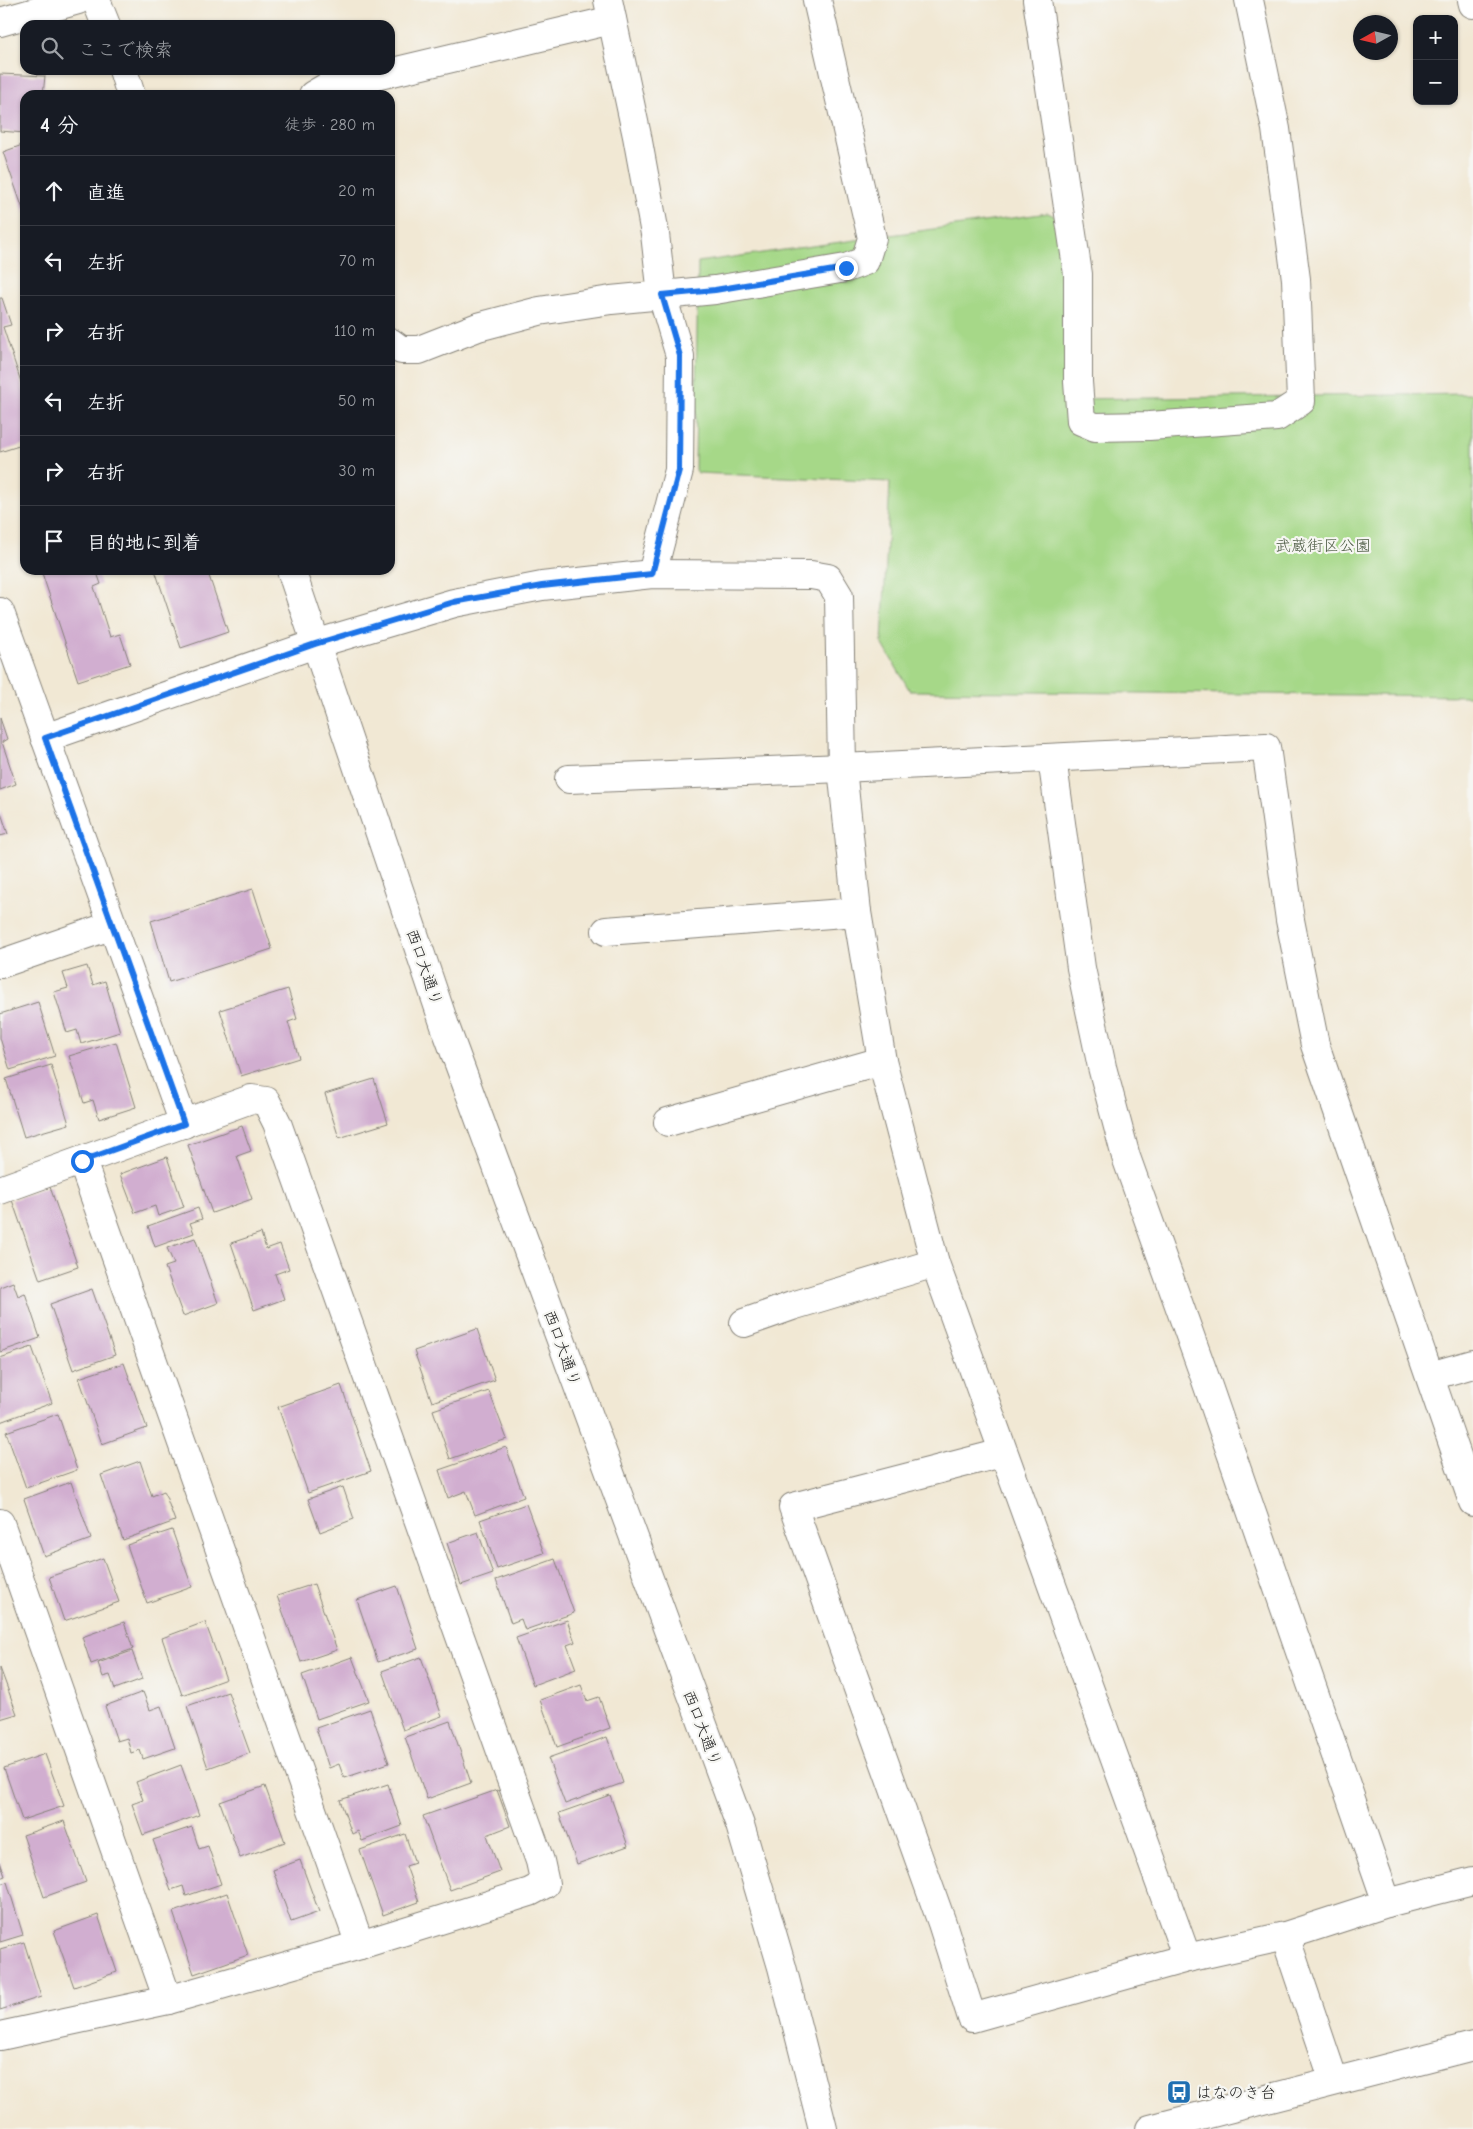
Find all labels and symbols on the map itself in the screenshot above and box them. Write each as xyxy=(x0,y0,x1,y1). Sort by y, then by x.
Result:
north arrow xyxy=(1353,15,1398,60)
route end xyxy=(835,257,858,280)
park label: 武蔵街区公園 xyxy=(1275,537,1371,555)
street label: 西口大通り xyxy=(403,927,446,1008)
route start xyxy=(71,1150,94,1173)
street label: 西口大通り xyxy=(540,1308,584,1389)
street label: 西口大通り xyxy=(679,1688,725,1769)
bus stop icon: はなのき台 xyxy=(1166,2079,1192,2105)
place label: はなのき台 xyxy=(1196,2084,1276,2102)

